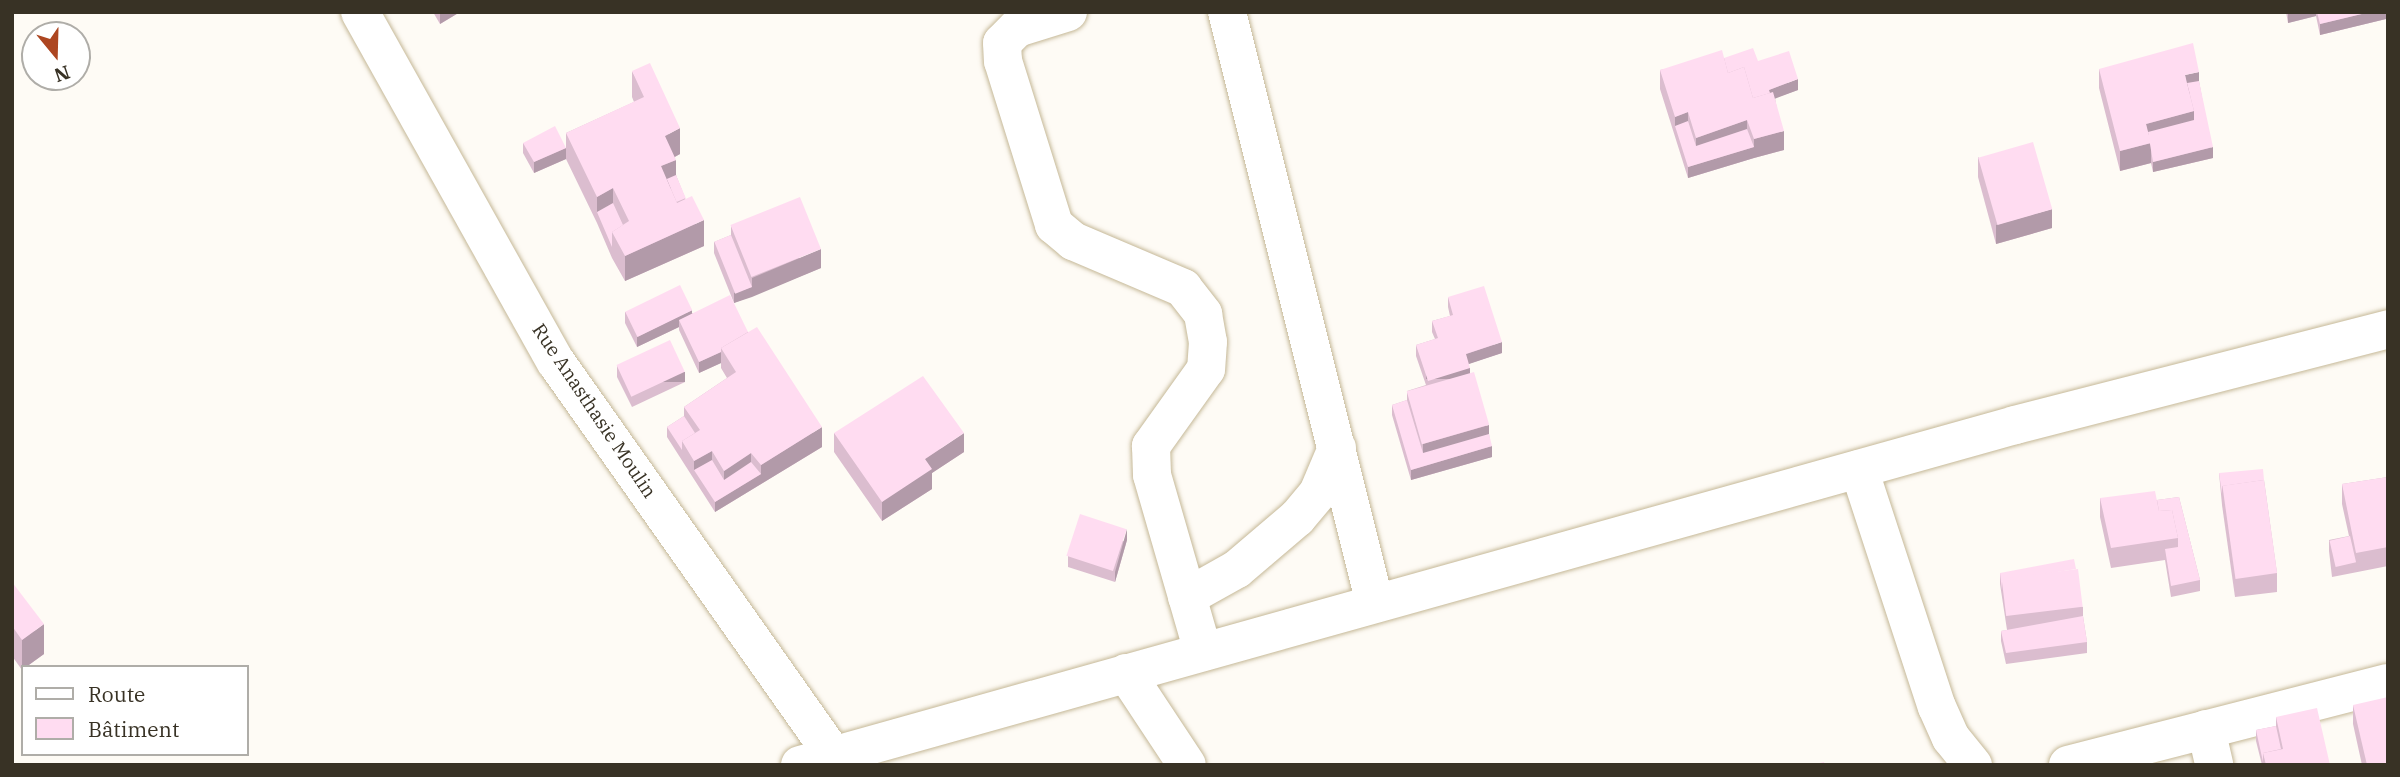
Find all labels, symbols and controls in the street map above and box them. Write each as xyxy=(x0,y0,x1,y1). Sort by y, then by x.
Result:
north arrow xyxy=(21,21,91,91)
text: N xyxy=(51,60,73,88)
street label: Rue Anasthasie Moulin xyxy=(527,319,661,503)
legend xyxy=(21,665,248,756)
text: Route xyxy=(88,680,145,708)
text: Bâtiment xyxy=(88,715,179,743)

